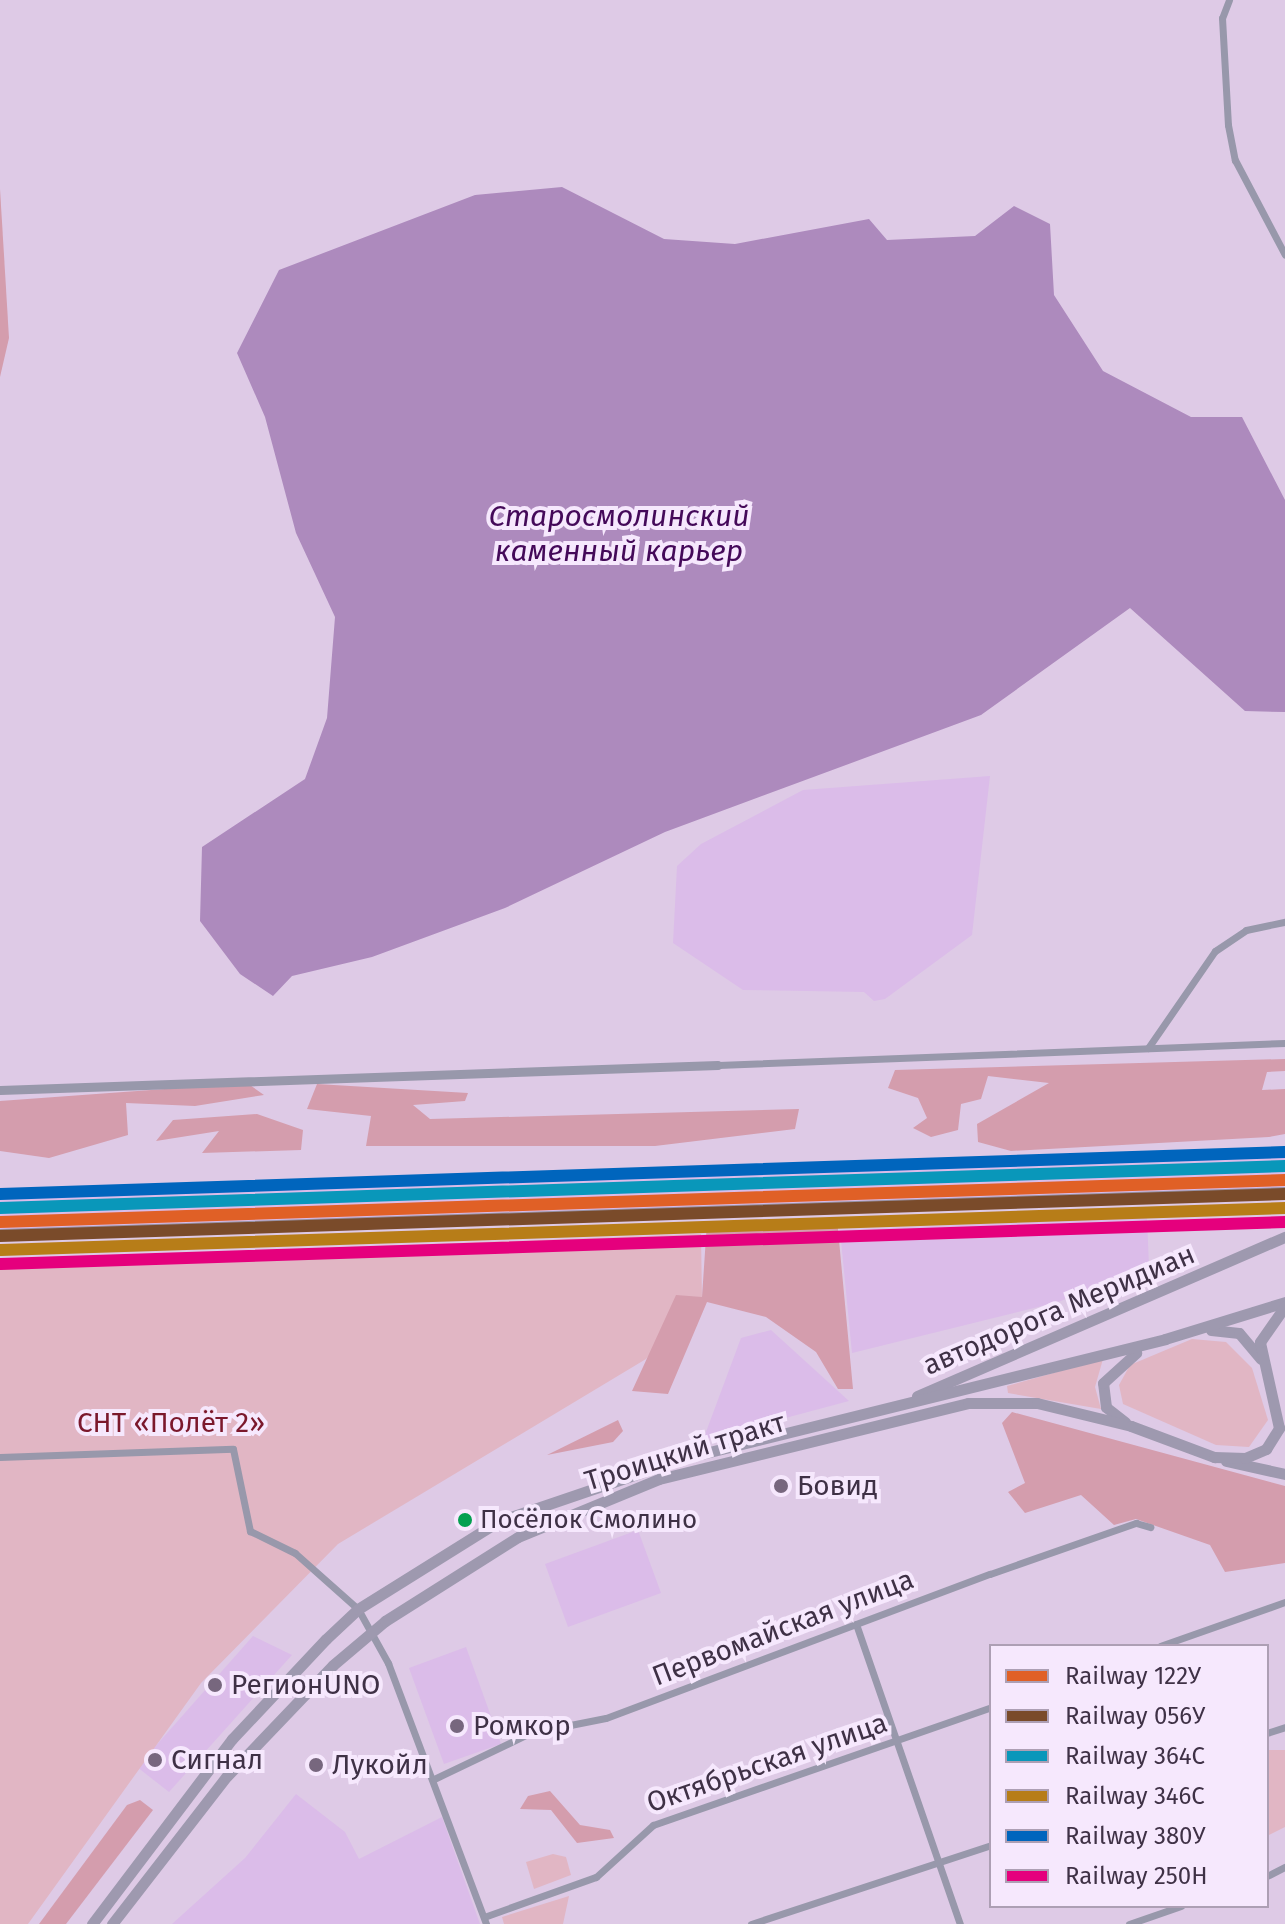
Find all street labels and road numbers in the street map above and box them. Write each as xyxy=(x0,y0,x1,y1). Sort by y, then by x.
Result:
street label: автодорога Меридиан xyxy=(918,1238,1200,1382)
street label: Троицкий тракт xyxy=(581,1406,789,1498)
street label: Первомайская улица xyxy=(648,1563,918,1693)
street label: Октябрьская улица xyxy=(642,1706,892,1820)

